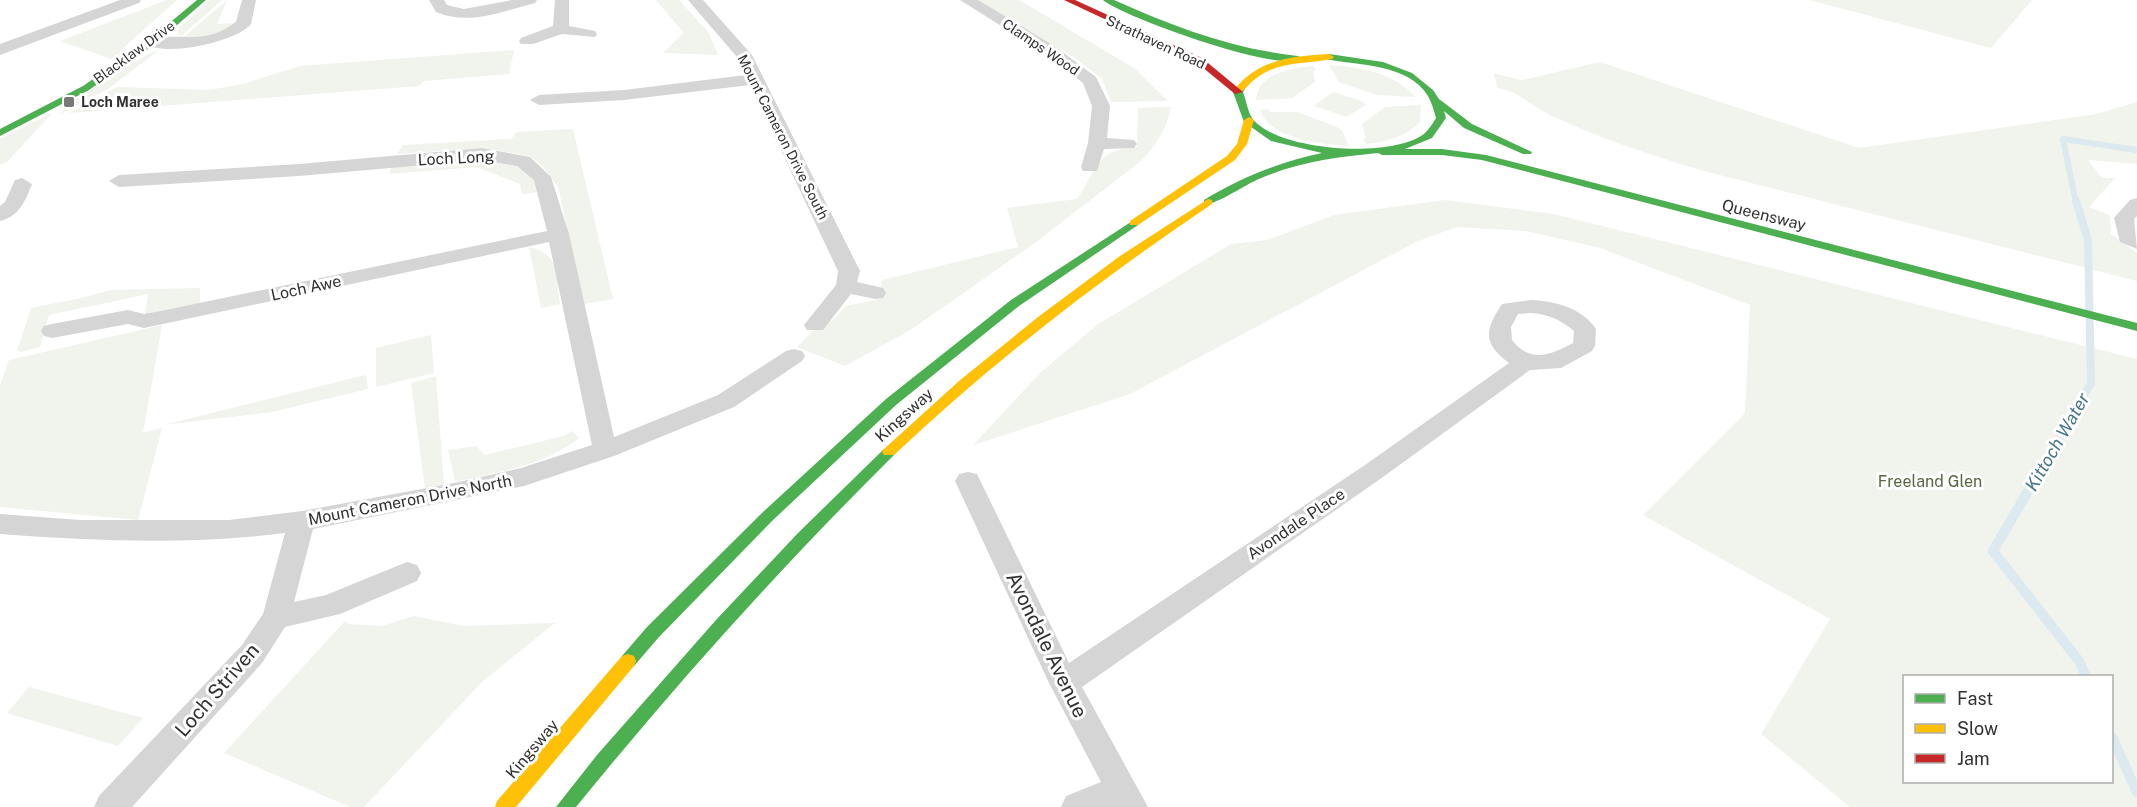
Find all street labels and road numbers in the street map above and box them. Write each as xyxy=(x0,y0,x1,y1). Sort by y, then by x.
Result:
street label: Strathaven Road xyxy=(1104,12,1208,72)
street label: Clamps Wood xyxy=(1000,15,1082,79)
street label: Blacklaw Drive xyxy=(90,17,178,87)
street label: Mount Cameron Drive South xyxy=(734,52,832,222)
street label: Loch Long xyxy=(417,147,495,169)
street label: Queensway xyxy=(1720,195,1808,235)
street label: Loch Awe xyxy=(269,271,343,305)
street label: Kingsway xyxy=(871,384,937,446)
street label: Mount Cameron Drive North xyxy=(307,471,513,529)
street label: Avondale Place xyxy=(1244,484,1348,564)
street label: Avondale Avenue xyxy=(1001,568,1093,722)
street label: Loch Striven xyxy=(170,638,264,742)
street label: Kingsway xyxy=(502,715,562,782)

